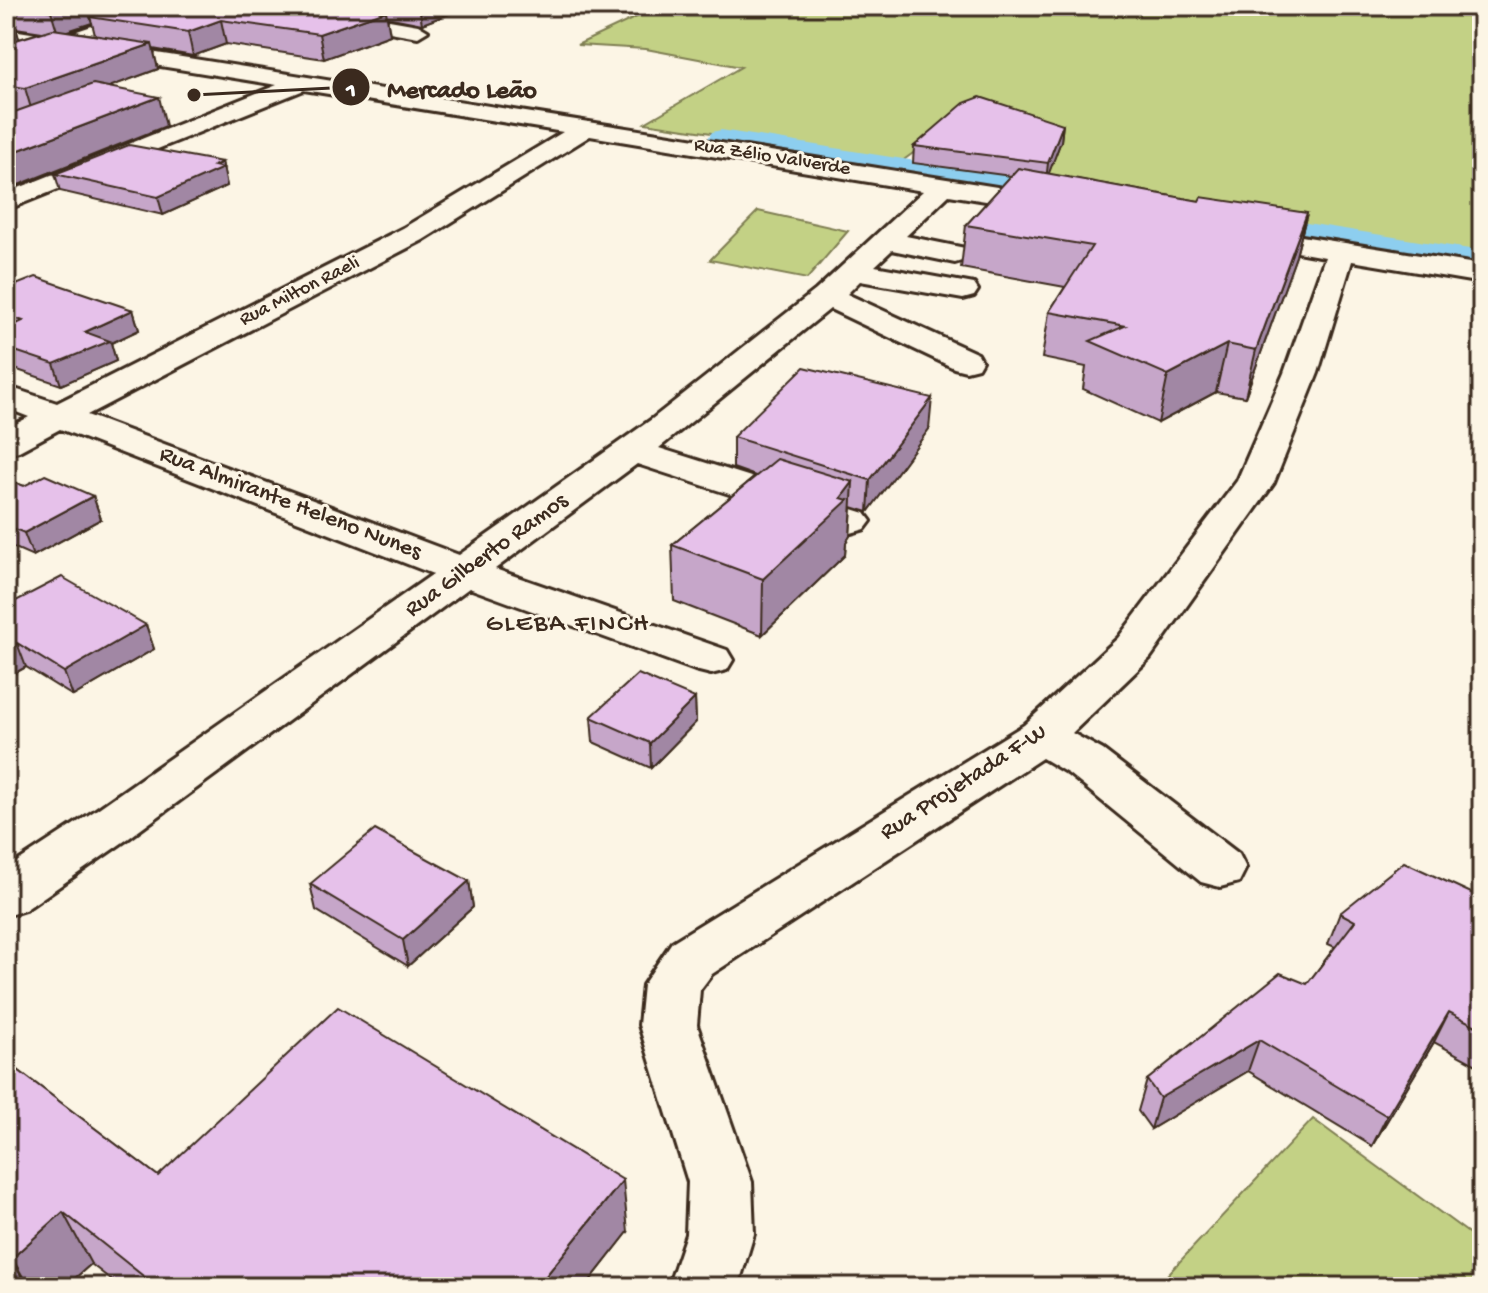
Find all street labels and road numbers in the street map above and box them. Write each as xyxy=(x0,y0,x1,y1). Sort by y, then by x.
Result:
street label: Rua Zélio Valverde xyxy=(692,134,852,182)
street label: Rua Milton Raeli xyxy=(236,252,364,332)
street label: Rua Almirante Heleno Nunes xyxy=(155,441,426,568)
street label: Rua Gilberto Ramos xyxy=(400,487,575,625)
street label: Rua Projetada F-W xyxy=(875,718,1053,848)

